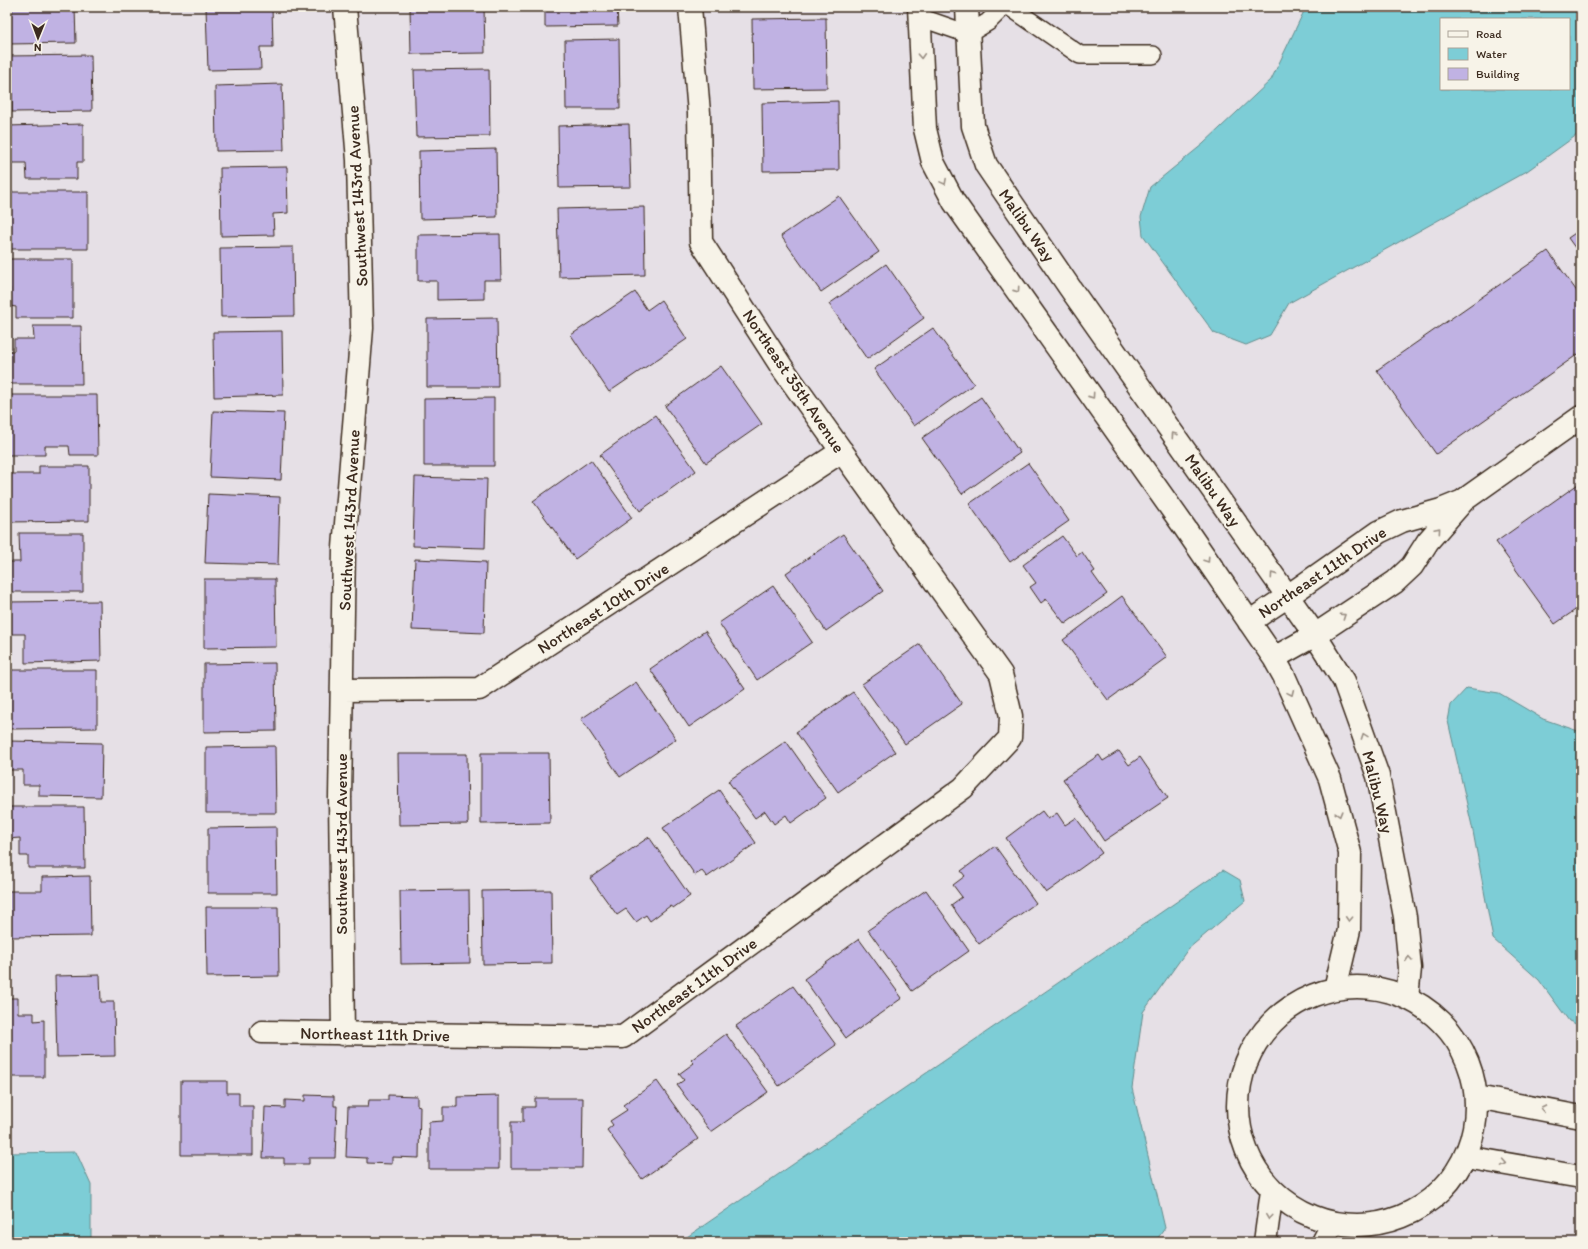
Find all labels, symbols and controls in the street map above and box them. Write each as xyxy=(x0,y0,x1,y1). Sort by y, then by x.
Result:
north arrow xyxy=(18,18,58,58)
legend xyxy=(1440,18,1570,90)
text: Road xyxy=(1476,27,1502,41)
text: N xyxy=(34,41,42,54)
text: Water xyxy=(1476,47,1507,61)
one-way arrow xyxy=(917,53,925,59)
text: Building xyxy=(1476,67,1520,81)
street label: Southwest 143rd Avenue xyxy=(342,105,372,287)
one-way arrow xyxy=(939,178,947,186)
street label: Malibu Way xyxy=(995,185,1059,265)
one-way arrow xyxy=(1012,286,1020,293)
street label: Northeast 35th Avenue xyxy=(739,306,849,456)
one-way arrow xyxy=(1087,392,1094,399)
street label: Southwest 143rd Avenue xyxy=(334,429,364,611)
one-way arrow xyxy=(1172,432,1179,439)
street label: Malibu Way xyxy=(1181,450,1245,530)
street label: Northeast 11th Drive xyxy=(1254,522,1390,622)
one-way arrow xyxy=(1434,527,1441,535)
one-way arrow xyxy=(1202,556,1210,563)
street label: Northeast 10th Drive xyxy=(534,558,672,658)
one-way arrow xyxy=(1270,572,1278,579)
one-way arrow xyxy=(1339,613,1346,621)
one-way arrow xyxy=(1287,689,1295,696)
one-way arrow xyxy=(1360,733,1368,740)
street label: Malibu Way xyxy=(1358,749,1398,835)
street label: Southwest 143rd Avenue xyxy=(331,753,351,935)
one-way arrow xyxy=(1334,810,1343,817)
one-way arrow xyxy=(1345,916,1354,923)
street label: Northeast 11th Drive xyxy=(627,933,761,1037)
one-way arrow xyxy=(1405,956,1414,962)
street label: Northeast 11th Drive xyxy=(300,1023,450,1045)
one-way arrow xyxy=(1540,1106,1546,1114)
one-way arrow xyxy=(1501,1158,1507,1167)
one-way arrow xyxy=(1265,1214,1274,1220)

